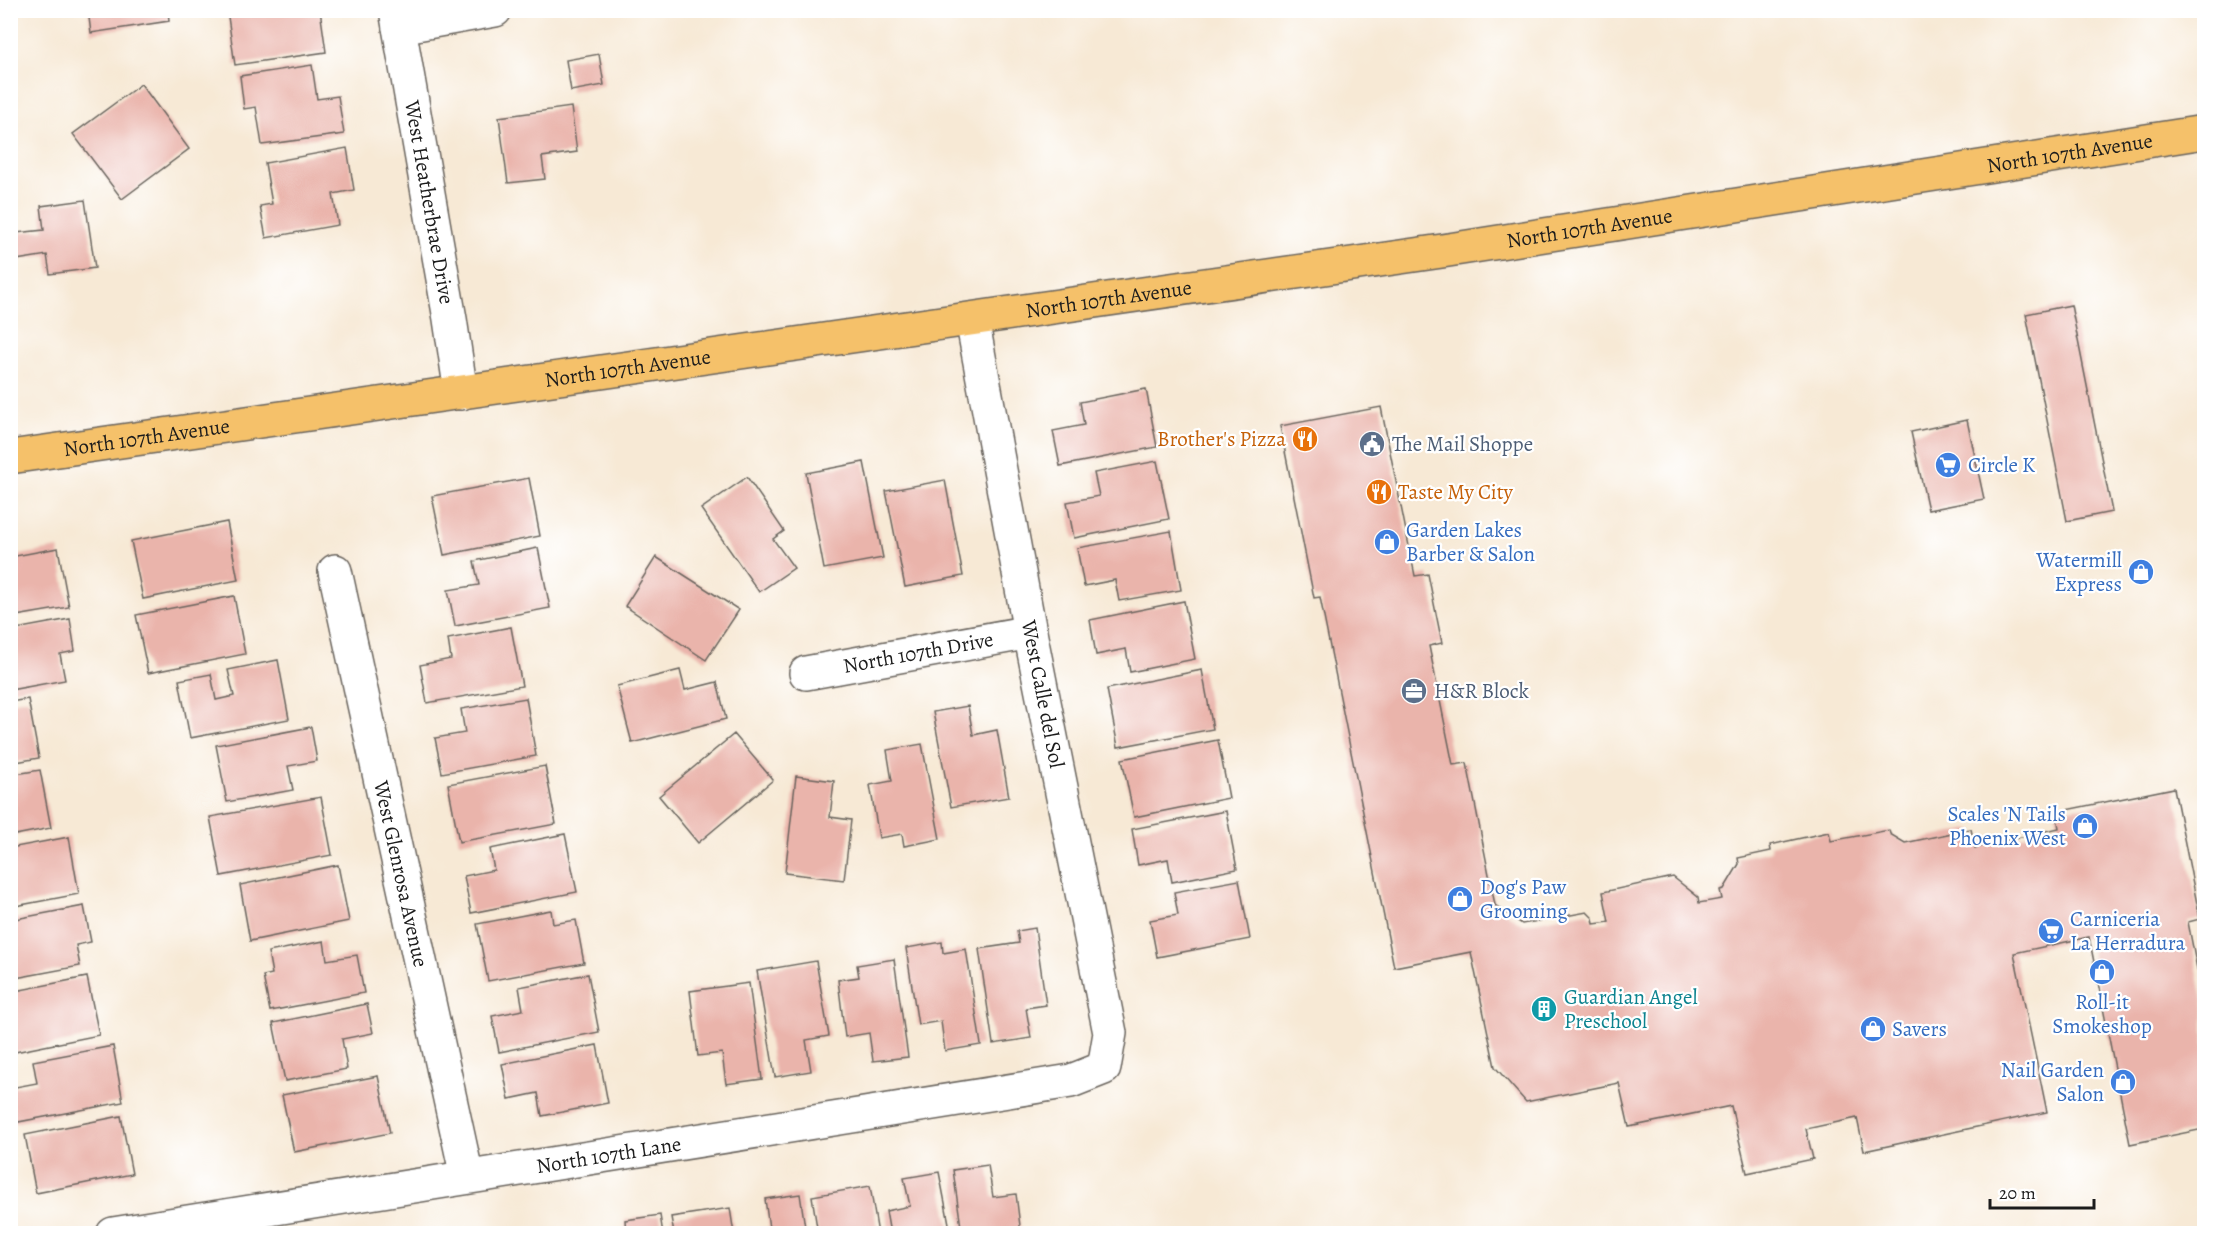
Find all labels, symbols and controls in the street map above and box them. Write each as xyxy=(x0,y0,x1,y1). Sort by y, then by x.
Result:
street label: West Heatherbrae Drive xyxy=(398,97,461,306)
street label: North 107th Avenue xyxy=(1985,126,2155,180)
street label: North 107th Avenue xyxy=(1504,201,1674,255)
street label: North 107th Avenue xyxy=(1024,273,1194,325)
street label: North 107th Avenue xyxy=(543,342,713,394)
street label: North 107th Avenue xyxy=(62,412,232,463)
restaurant icon: Brother's Pizza xyxy=(1290,424,1320,454)
place label: Brother's Pizza xyxy=(1157,425,1286,453)
public building icon: The Mail Shoppe xyxy=(1357,429,1387,459)
place label: The Mail Shoppe xyxy=(1392,430,1533,458)
supermarket icon: Circle K xyxy=(1933,450,1963,480)
place label: Circle K xyxy=(1968,451,2035,479)
restaurant icon: Taste My City xyxy=(1364,477,1394,507)
place label: Taste My City xyxy=(1398,478,1514,506)
place label: Garden Lakes Barber & Salon xyxy=(1406,516,1535,568)
shop icon: Garden Lakes Barber & Salon xyxy=(1372,527,1402,557)
place label: Watermill Express xyxy=(2035,546,2122,598)
shop icon: Watermill Express xyxy=(2126,557,2156,587)
street label: West Calle del Sol xyxy=(1015,617,1071,770)
street label: North 107th Drive xyxy=(841,625,996,680)
office icon: H&R Block xyxy=(1399,676,1429,706)
place label: H&R Block xyxy=(1434,677,1530,705)
street label: West Glenrosa Avenue xyxy=(367,777,435,970)
place label: Scales 'N Tails Phoenix West xyxy=(1947,800,2066,852)
shop icon: Scales 'N Tails Phoenix West xyxy=(2070,811,2100,841)
place label: Dog's Paw Grooming xyxy=(1480,873,1568,925)
shop icon: Dog's Paw Grooming xyxy=(1445,884,1475,914)
place label: Carniceria La Herradura xyxy=(2070,905,2186,957)
supermarket icon: Carniceria La Herradura xyxy=(2036,916,2066,946)
shop icon: Roll-it Smokeshop xyxy=(2087,957,2117,987)
place label: Guardian Angel Preschool xyxy=(1564,983,1698,1035)
place label: Roll-it Smokeshop xyxy=(2052,988,2152,1040)
building icon: Guardian Angel Preschool xyxy=(1529,994,1559,1024)
shop icon: Savers xyxy=(1858,1014,1888,1044)
place label: Savers xyxy=(1892,1015,1947,1043)
place label: Nail Garden Salon xyxy=(2001,1056,2104,1108)
shop icon: Nail Garden Salon xyxy=(2108,1067,2138,1097)
street label: North 107th Lane xyxy=(534,1129,683,1180)
scale bar xyxy=(1990,1172,2094,1210)
text: 20 m xyxy=(1999,1181,2036,1205)

